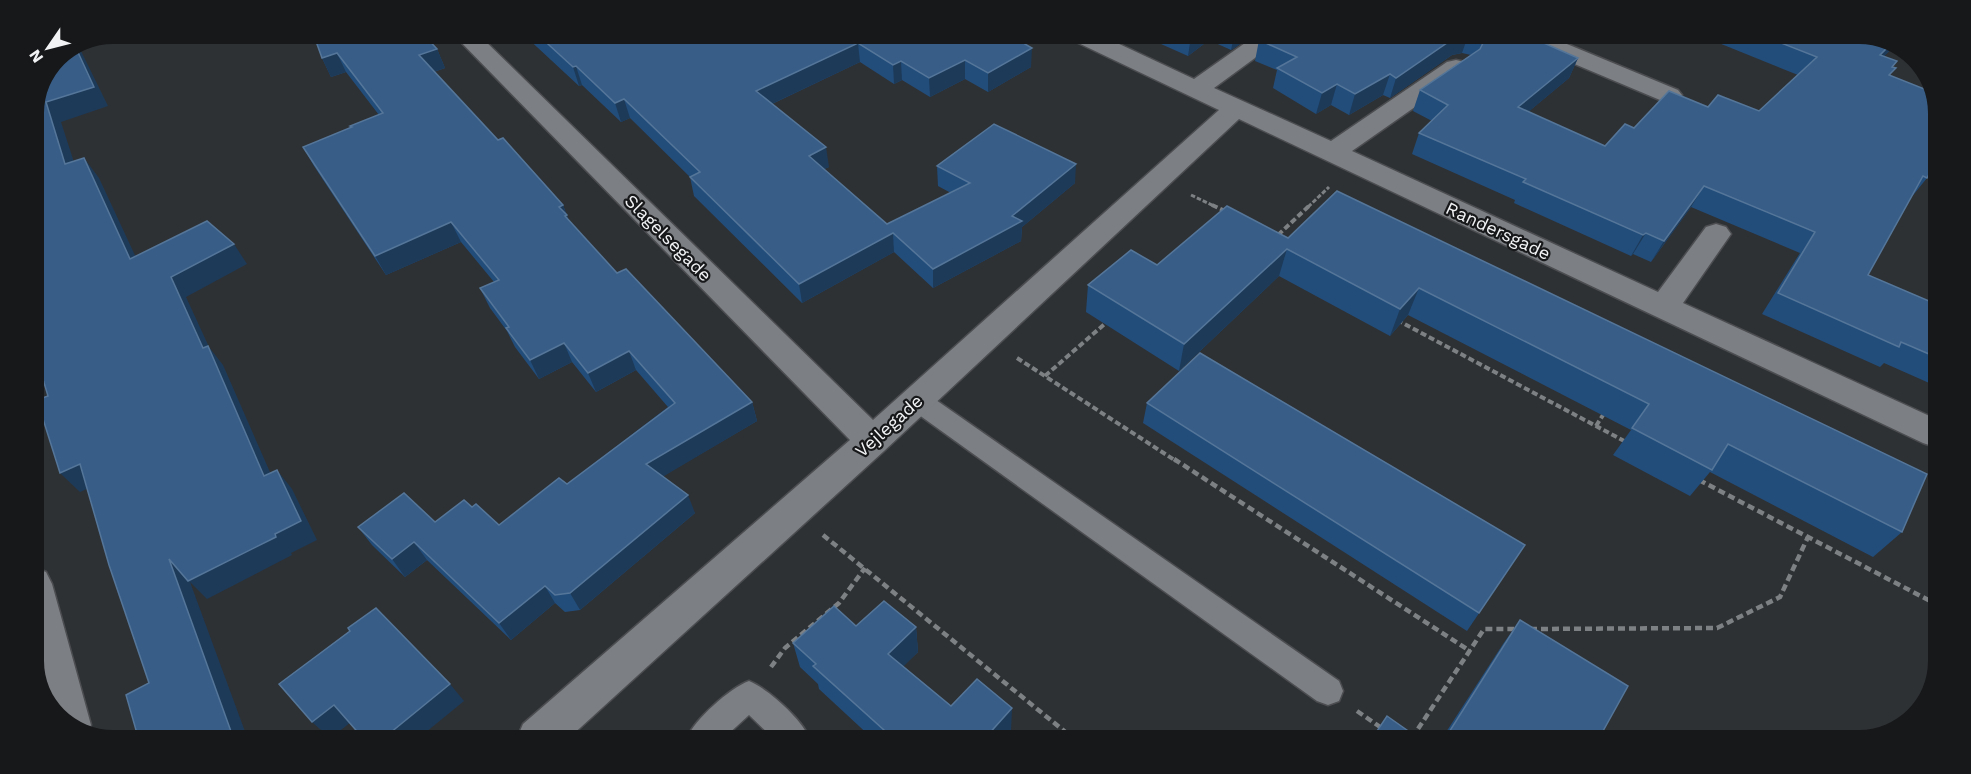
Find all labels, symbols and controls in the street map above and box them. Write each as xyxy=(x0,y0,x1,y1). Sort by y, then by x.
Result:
north arrow xyxy=(18,18,78,78)
text: N xyxy=(25,46,47,67)
street label: Slagelsegade xyxy=(621,190,716,285)
street label: Randersgade xyxy=(1443,197,1554,264)
street label: Vejlegade xyxy=(851,390,927,461)

